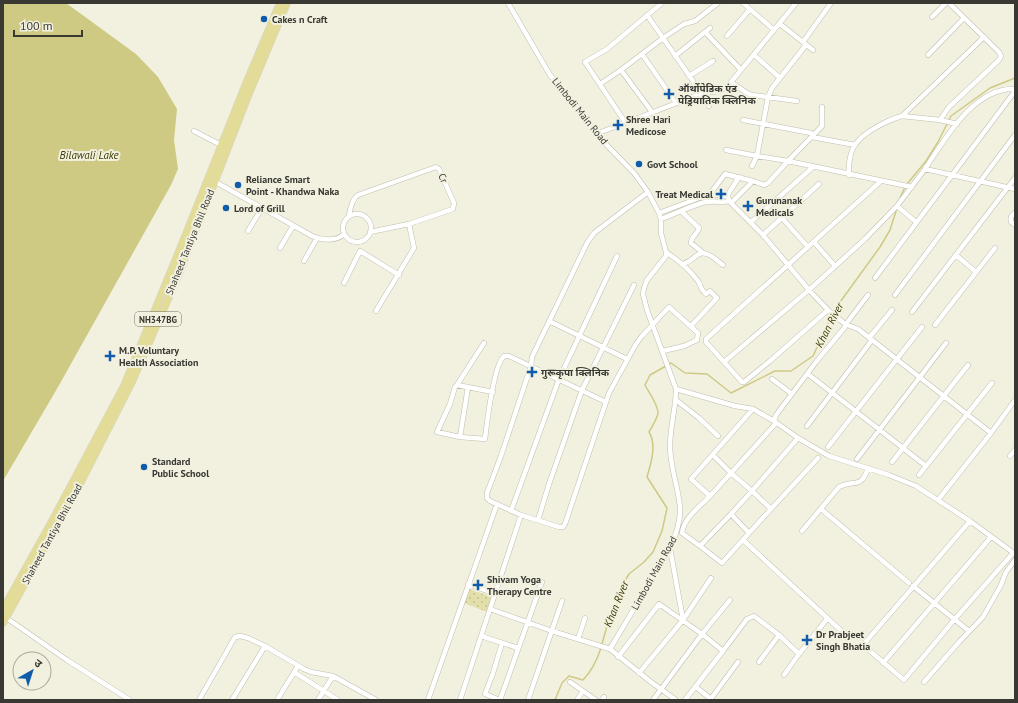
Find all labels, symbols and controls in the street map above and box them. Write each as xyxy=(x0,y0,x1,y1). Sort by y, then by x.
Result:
scale bar xyxy=(14,12,82,38)
place label: Cakes n Craft xyxy=(272,13,328,26)
marker: Cakes n Craft xyxy=(259,14,269,24)
text: 100 m xyxy=(20,18,53,33)
street label: Limbodi Main Road xyxy=(549,75,611,147)
place label: ऑर्थोपेडिक एंड पेड्रियातिक क्लिनिक xyxy=(678,82,756,107)
marker: ऑर्थोपेडिक एंड पेड्रियातिक क्लिनिक xyxy=(663,88,675,100)
place label: Shree Hari Medicose xyxy=(626,113,671,138)
marker: Shree Hari Medicose xyxy=(613,120,623,130)
water label: Bilawali Lake xyxy=(59,148,119,162)
place label: Govt School xyxy=(647,158,698,171)
marker: Govt School xyxy=(634,159,644,169)
street label: Cr xyxy=(435,171,451,185)
place label: Reliance Smart Point - Khandwa Naka xyxy=(246,173,339,198)
marker: Reliance Smart Point - Khandwa Naka xyxy=(233,180,243,190)
street label: Shaheed Tantiya Bhil Road xyxy=(163,187,217,297)
place label: Treat Medical xyxy=(655,188,713,201)
marker: Treat Medical xyxy=(716,189,726,199)
place label: Gurunanak Medicals xyxy=(756,194,802,219)
marker: Gurunanak Medicals xyxy=(743,201,753,211)
place label: Lord of Grill xyxy=(234,202,285,215)
marker: Lord of Grill xyxy=(221,203,231,213)
water label: Khan River xyxy=(812,299,847,350)
road number: NH347BG xyxy=(135,312,181,326)
place label: M.P. Voluntary Health Association xyxy=(119,344,198,369)
marker: M.P. Voluntary Health Association xyxy=(104,350,116,362)
marker: गुरूकृपा क्लिनिक xyxy=(526,366,538,378)
place label: गुरूकृपा क्लिनिक xyxy=(541,366,610,379)
place label: Standard Public School xyxy=(152,455,209,480)
marker: Standard Public School xyxy=(139,462,149,472)
street label: Shaheed Tantiya Bhil Road xyxy=(19,481,85,587)
street label: Limbodi Main Road xyxy=(628,534,680,612)
place label: Shivam Yoga Therapy Centre xyxy=(487,573,552,598)
water label: Khan River xyxy=(600,578,632,629)
marker: Shivam Yoga Therapy Centre xyxy=(472,579,484,591)
place label: Dr Prabjeet Singh Bhatia xyxy=(816,628,870,653)
marker: Dr Prabjeet Singh Bhatia xyxy=(801,634,813,646)
north arrow xyxy=(12,651,52,691)
text: उ xyxy=(31,656,46,671)

